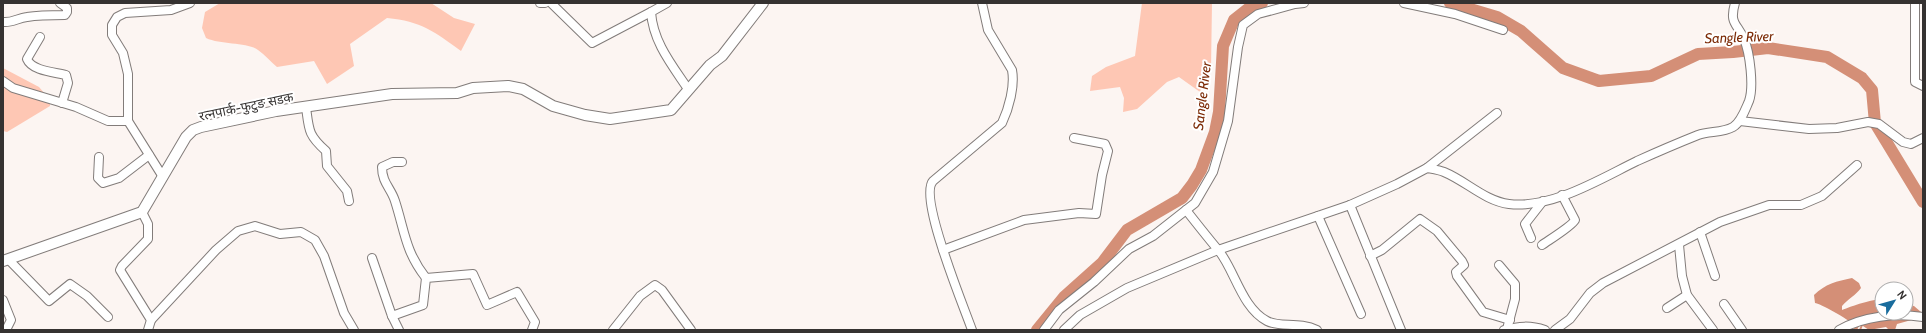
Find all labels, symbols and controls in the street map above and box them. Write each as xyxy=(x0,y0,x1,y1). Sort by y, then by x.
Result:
water label: Sangle River xyxy=(1704,27,1774,47)
water label: Sangle River xyxy=(1189,60,1215,131)
street label: रत्नपार्क-फुटुङ सडक xyxy=(197,88,296,125)
north arrow xyxy=(1874,281,1914,321)
text: N xyxy=(1894,288,1910,302)

